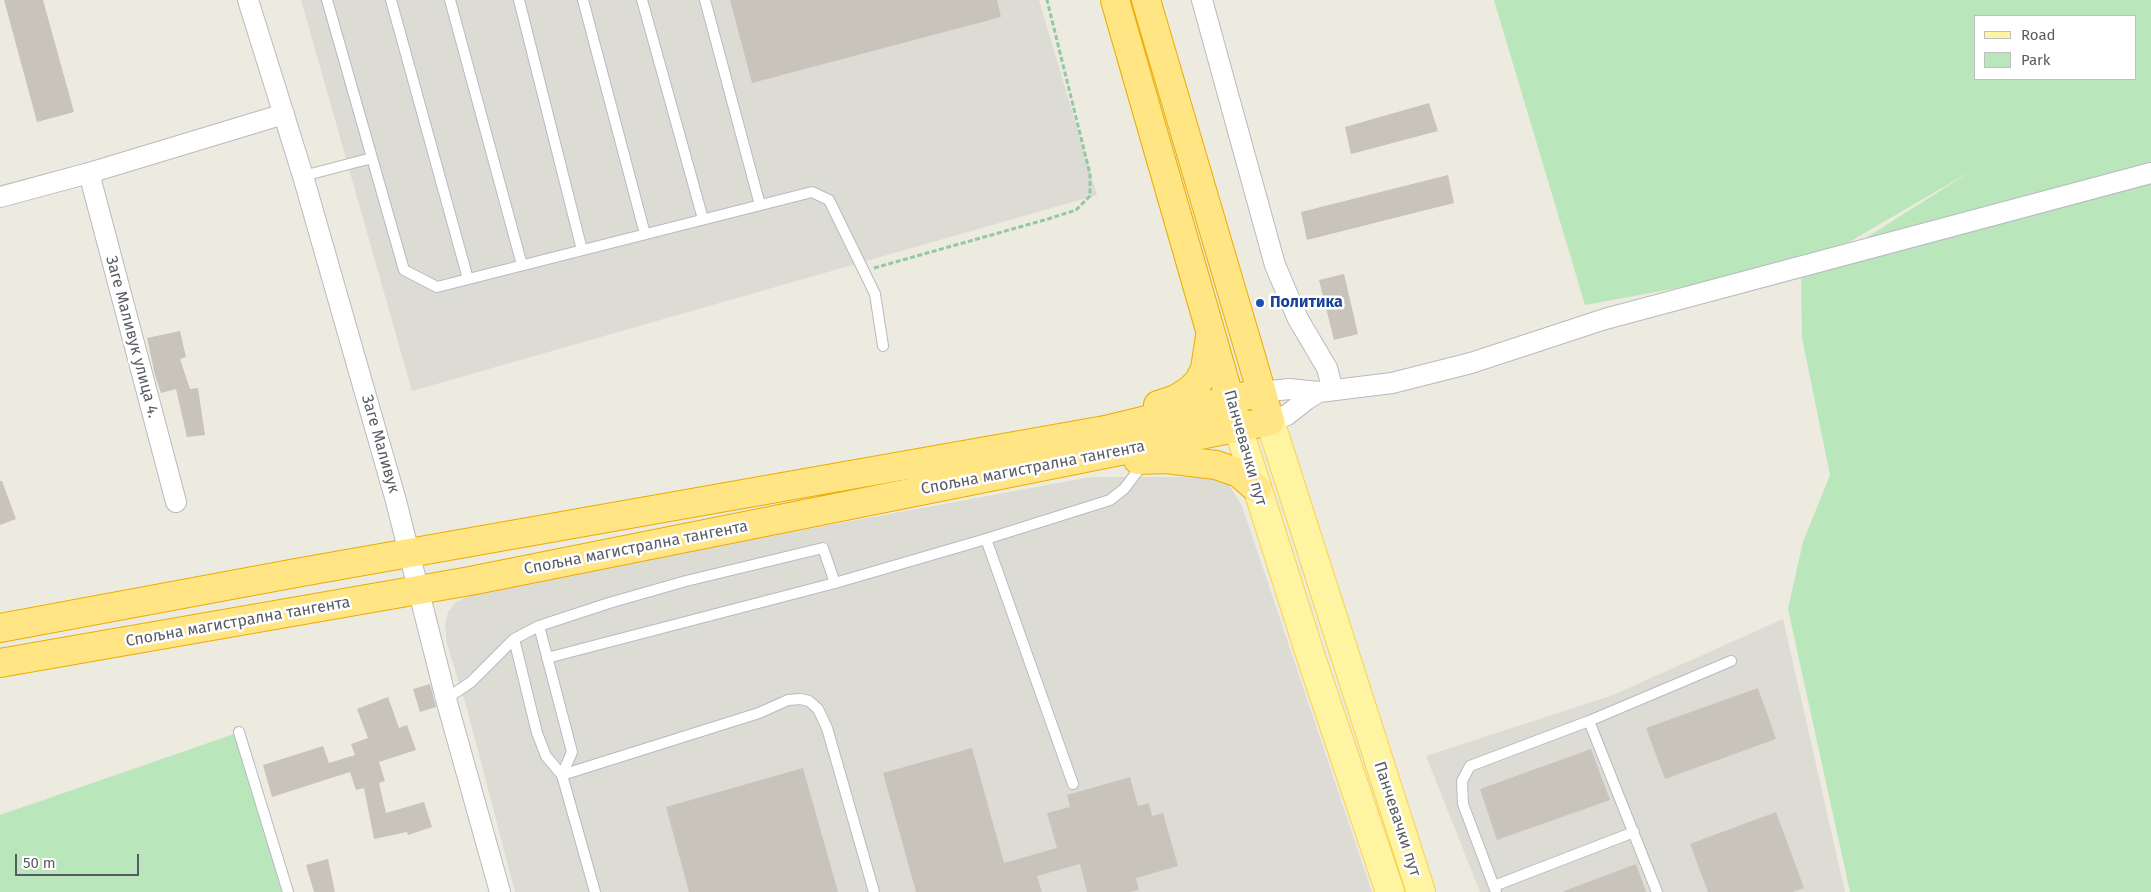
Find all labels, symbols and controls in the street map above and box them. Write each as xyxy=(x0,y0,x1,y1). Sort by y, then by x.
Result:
legend xyxy=(1974,15,2136,80)
text: Road xyxy=(2021,26,2056,44)
text: Park xyxy=(2021,51,2051,69)
street label: Заге Маливук улица 4. xyxy=(101,254,163,420)
place label: Политика xyxy=(1270,293,1343,313)
marker: Политика xyxy=(1254,297,1266,309)
street label: Панчевачки пут xyxy=(1219,388,1271,508)
street label: Заге Маливук xyxy=(357,393,403,495)
street label: Спољна магистрална тангента xyxy=(919,437,1147,499)
street label: Спољна магистрална тангента xyxy=(522,517,750,579)
street label: Спољна магистрална тангента xyxy=(124,593,352,651)
street label: Панчевачки пут xyxy=(1369,759,1425,879)
scale bar xyxy=(18,844,141,876)
text: 50 m xyxy=(23,854,56,872)

